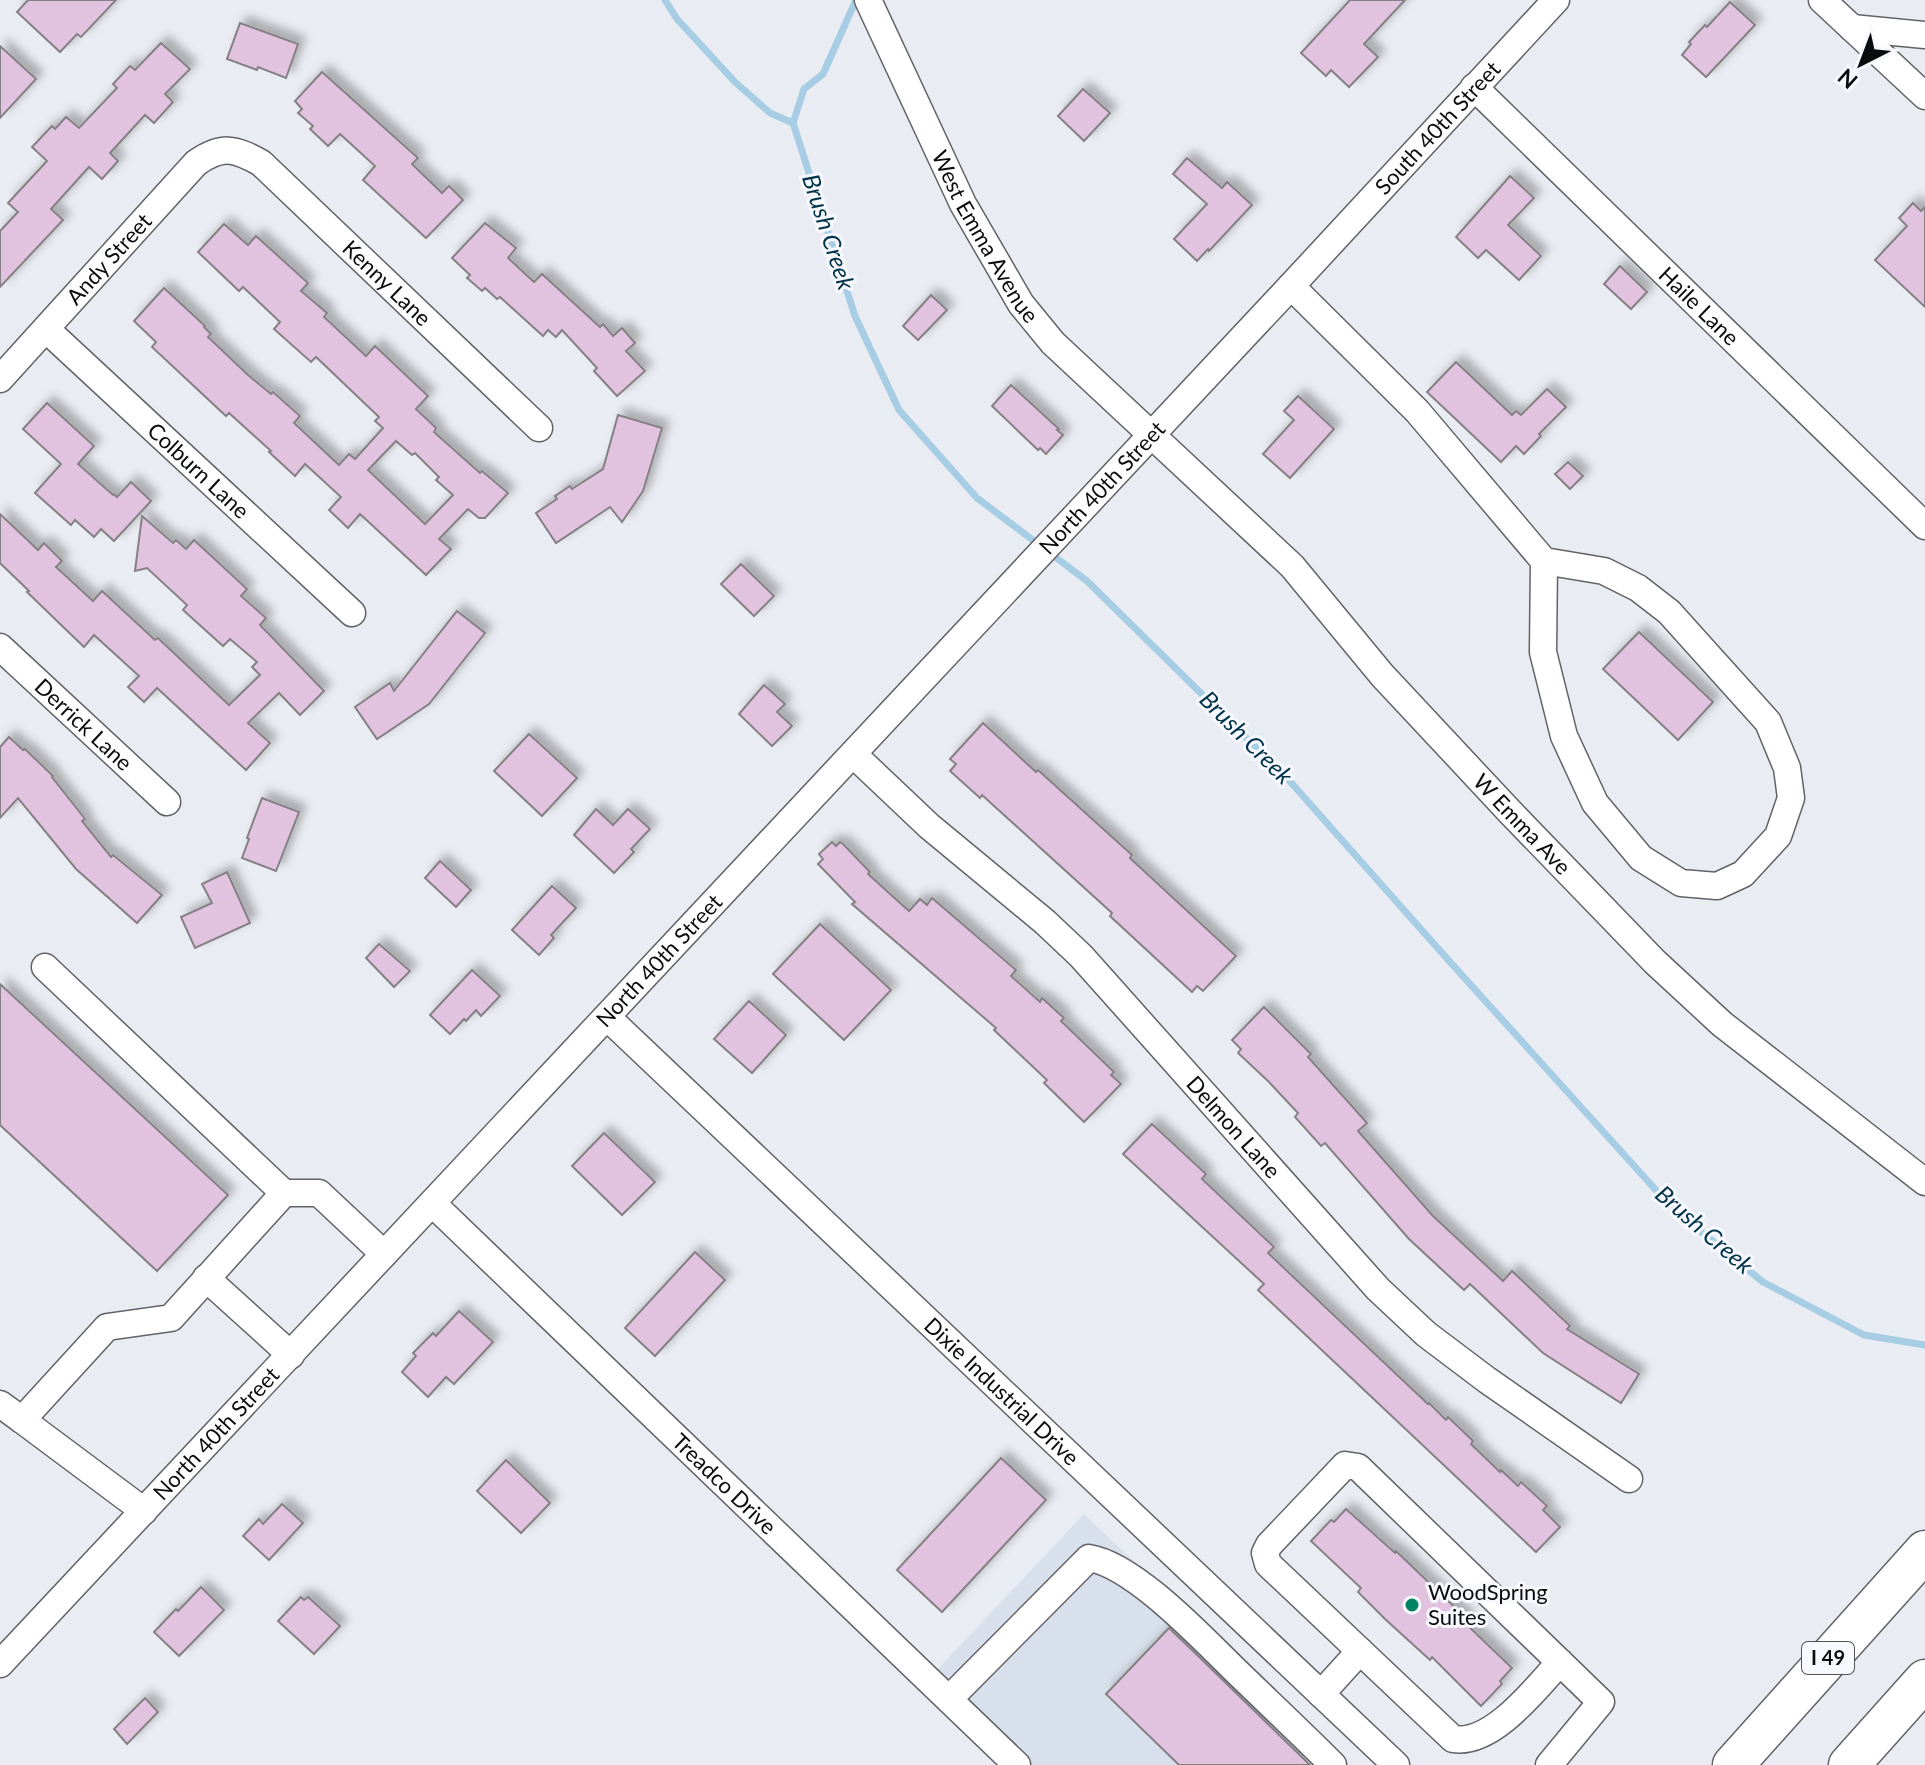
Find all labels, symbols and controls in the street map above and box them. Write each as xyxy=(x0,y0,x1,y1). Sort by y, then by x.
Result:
north arrow xyxy=(1821,24,1901,104)
street label: South 40th Street xyxy=(1369,55,1506,200)
text: N xyxy=(1832,64,1863,95)
street label: West Emma Avenue xyxy=(927,146,1045,328)
water label: Brush Creek xyxy=(797,170,862,294)
street label: Andy Street xyxy=(60,207,157,310)
street label: Kenny Lane xyxy=(337,234,437,331)
street label: Haile Lane xyxy=(1654,261,1745,351)
street label: North 40th Street xyxy=(1033,415,1171,559)
street label: Colburn Lane xyxy=(142,416,255,524)
street label: Derrick Lane xyxy=(30,672,138,776)
water label: Brush Creek xyxy=(1194,684,1300,790)
street label: W Emma Ave xyxy=(1468,768,1577,880)
street label: North 40th Street xyxy=(590,888,727,1032)
street label: Delmon Lane xyxy=(1181,1070,1287,1184)
water label: Brush Creek xyxy=(1650,1179,1760,1280)
street label: Dixie Industrial Drive xyxy=(919,1311,1085,1471)
street label: North 40th Street xyxy=(147,1361,284,1505)
street label: Treadco Drive xyxy=(667,1427,782,1540)
place label: WoodSpring Suites xyxy=(1428,1578,1548,1630)
marker: WoodSpring Suites xyxy=(1403,1596,1421,1614)
road number: I 49 xyxy=(1802,1642,1854,1674)

